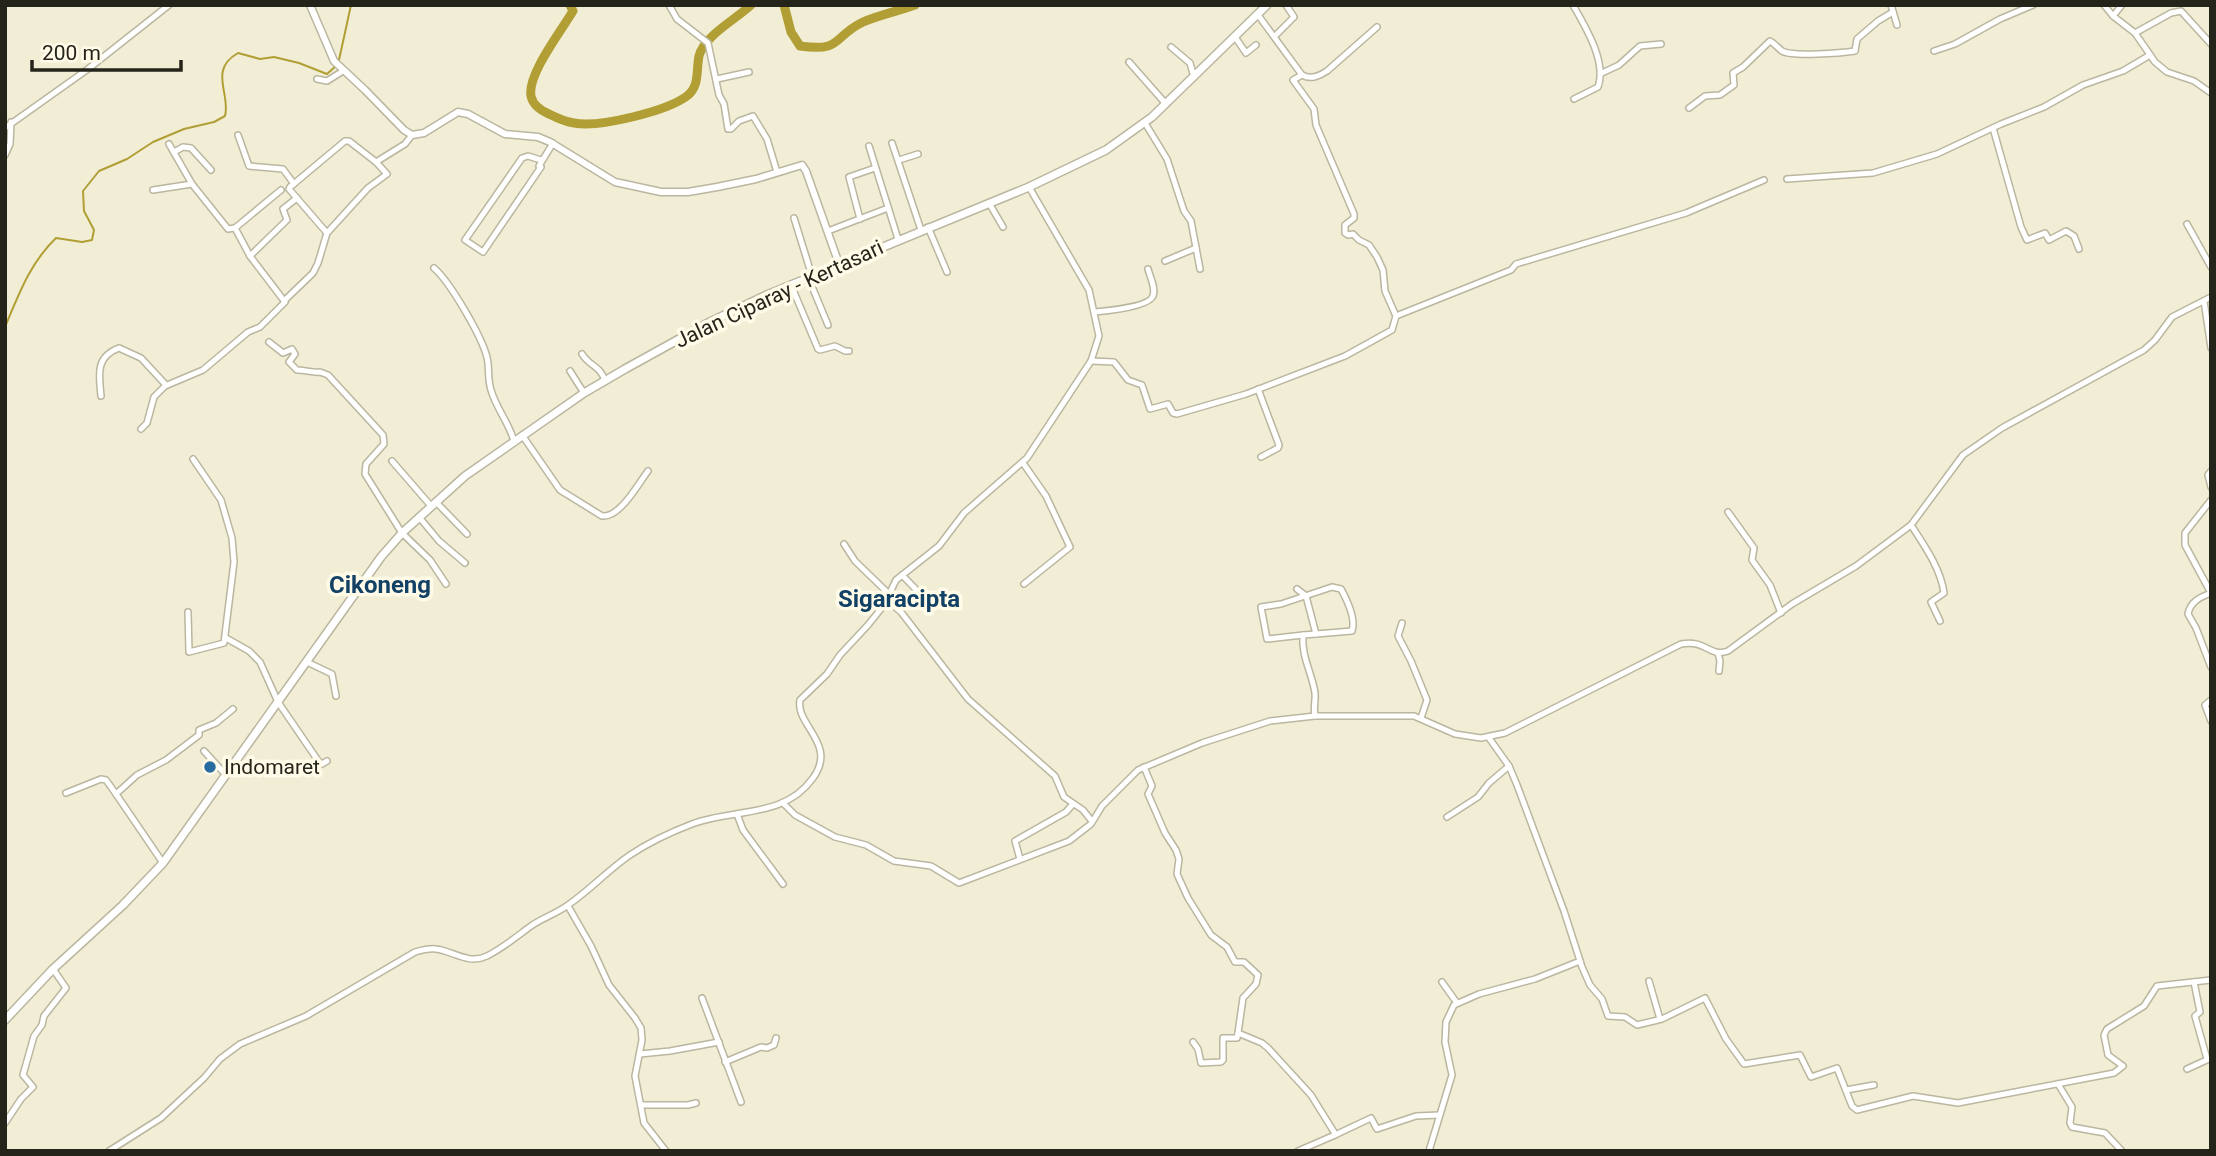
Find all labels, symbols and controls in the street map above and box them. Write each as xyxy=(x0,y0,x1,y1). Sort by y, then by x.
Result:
scale bar xyxy=(32,28,180,72)
text: 200 m xyxy=(42,41,101,65)
street label: Jalan Ciparay - Kertasari xyxy=(671,235,887,353)
district label: Cikoneng xyxy=(329,571,431,599)
district label: Sigaracipta xyxy=(838,585,960,613)
place label: Indomaret xyxy=(224,755,320,779)
marker: Indomaret xyxy=(202,759,218,775)

